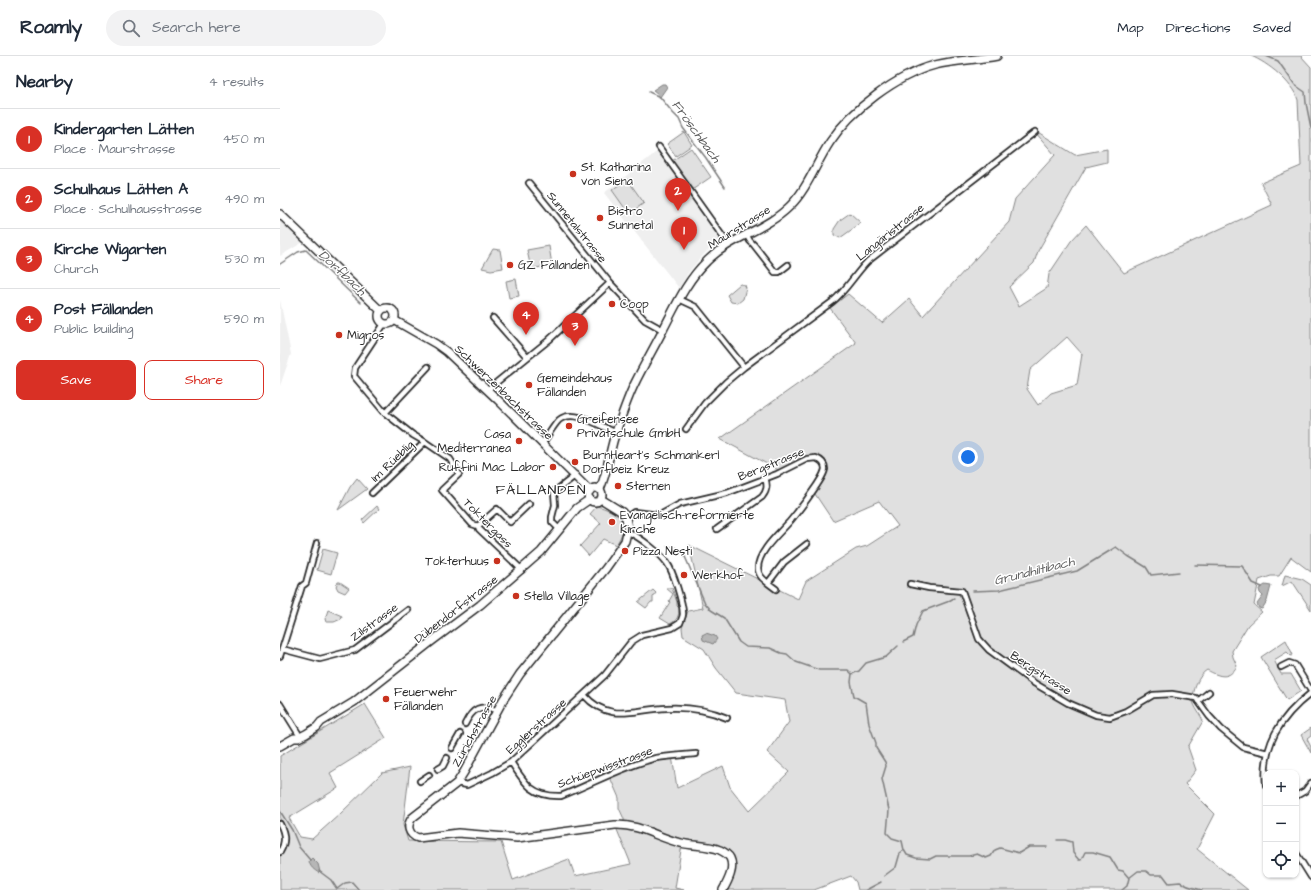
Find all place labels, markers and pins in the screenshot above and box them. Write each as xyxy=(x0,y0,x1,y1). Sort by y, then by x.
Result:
place label: St. Katharina von Siena xyxy=(581,159,651,190)
marker: St. Katharina von Siena xyxy=(568,169,578,179)
pin: 2 xyxy=(665,178,691,211)
place label: Bistro Sunnetal xyxy=(608,203,653,234)
marker: Bistro Sunnetal xyxy=(595,213,605,223)
pin: 1 xyxy=(671,217,697,250)
place label: GZ Fällanden xyxy=(518,257,589,274)
marker: GZ Fällanden xyxy=(505,260,515,270)
place label: Coop xyxy=(620,296,649,313)
marker: Coop xyxy=(607,299,617,309)
pin: 4 xyxy=(513,302,539,335)
pin: 3 xyxy=(562,313,588,346)
place label: Migros xyxy=(347,327,384,345)
marker: Migros xyxy=(334,330,344,340)
place label: Gemeindehaus Fällanden xyxy=(537,370,612,401)
marker: Gemeindehaus Fällanden xyxy=(524,380,534,390)
place label: Greifensee Privatschule GmbH xyxy=(577,411,681,442)
marker: Greifensee Privatschule GmbH xyxy=(564,421,574,431)
place label: Casa Mediterranea xyxy=(437,426,511,457)
marker: Casa Mediterranea xyxy=(514,436,524,446)
place label: BurnHeart's Schmankerl Dorfbeiz Kreuz xyxy=(583,447,720,478)
marker: BurnHeart's Schmankerl Dorfbeiz Kreuz xyxy=(570,457,580,467)
place label: Ruffini Mac Labor xyxy=(439,459,545,476)
marker: Ruffini Mac Labor xyxy=(548,462,558,472)
place label: Sternen xyxy=(626,478,670,495)
marker: Sternen xyxy=(613,481,623,491)
place label: Evangelisch-reformierte Kirche xyxy=(620,507,755,538)
marker: Evangelisch-reformierte Kirche xyxy=(607,517,617,527)
place label: Pizza Nesti xyxy=(633,543,692,560)
marker: Pizza Nesti xyxy=(620,546,630,556)
place label: Tokterhuus xyxy=(425,553,489,570)
marker: Tokterhuus xyxy=(492,556,502,566)
place label: Werkhof xyxy=(692,567,744,584)
marker: Werkhof xyxy=(679,570,689,580)
place label: Stella Village xyxy=(524,588,590,606)
marker: Stella Village xyxy=(511,591,521,601)
place label: Feuerwehr Fällanden xyxy=(394,684,457,715)
marker: Feuerwehr Fällanden xyxy=(381,694,391,704)

